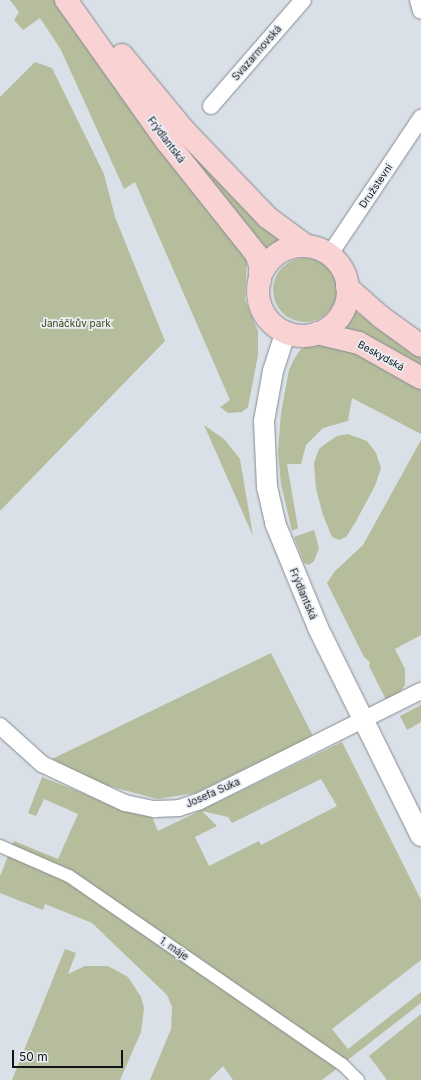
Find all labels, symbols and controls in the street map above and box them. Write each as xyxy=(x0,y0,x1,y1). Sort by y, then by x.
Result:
street label: Svazarmovská xyxy=(230,23,284,83)
street label: Frýdlantská xyxy=(145,115,187,165)
street label: Družstevní xyxy=(357,162,395,210)
park label: Janáčkův park xyxy=(41,318,111,330)
street label: Beskydská xyxy=(356,338,406,374)
street label: Frýdlantská xyxy=(287,567,319,621)
street label: Josefa Suka xyxy=(184,776,242,810)
street label: 1. máje xyxy=(157,935,191,963)
scale bar xyxy=(14,1042,125,1068)
text: 50 m xyxy=(19,1049,48,1064)

